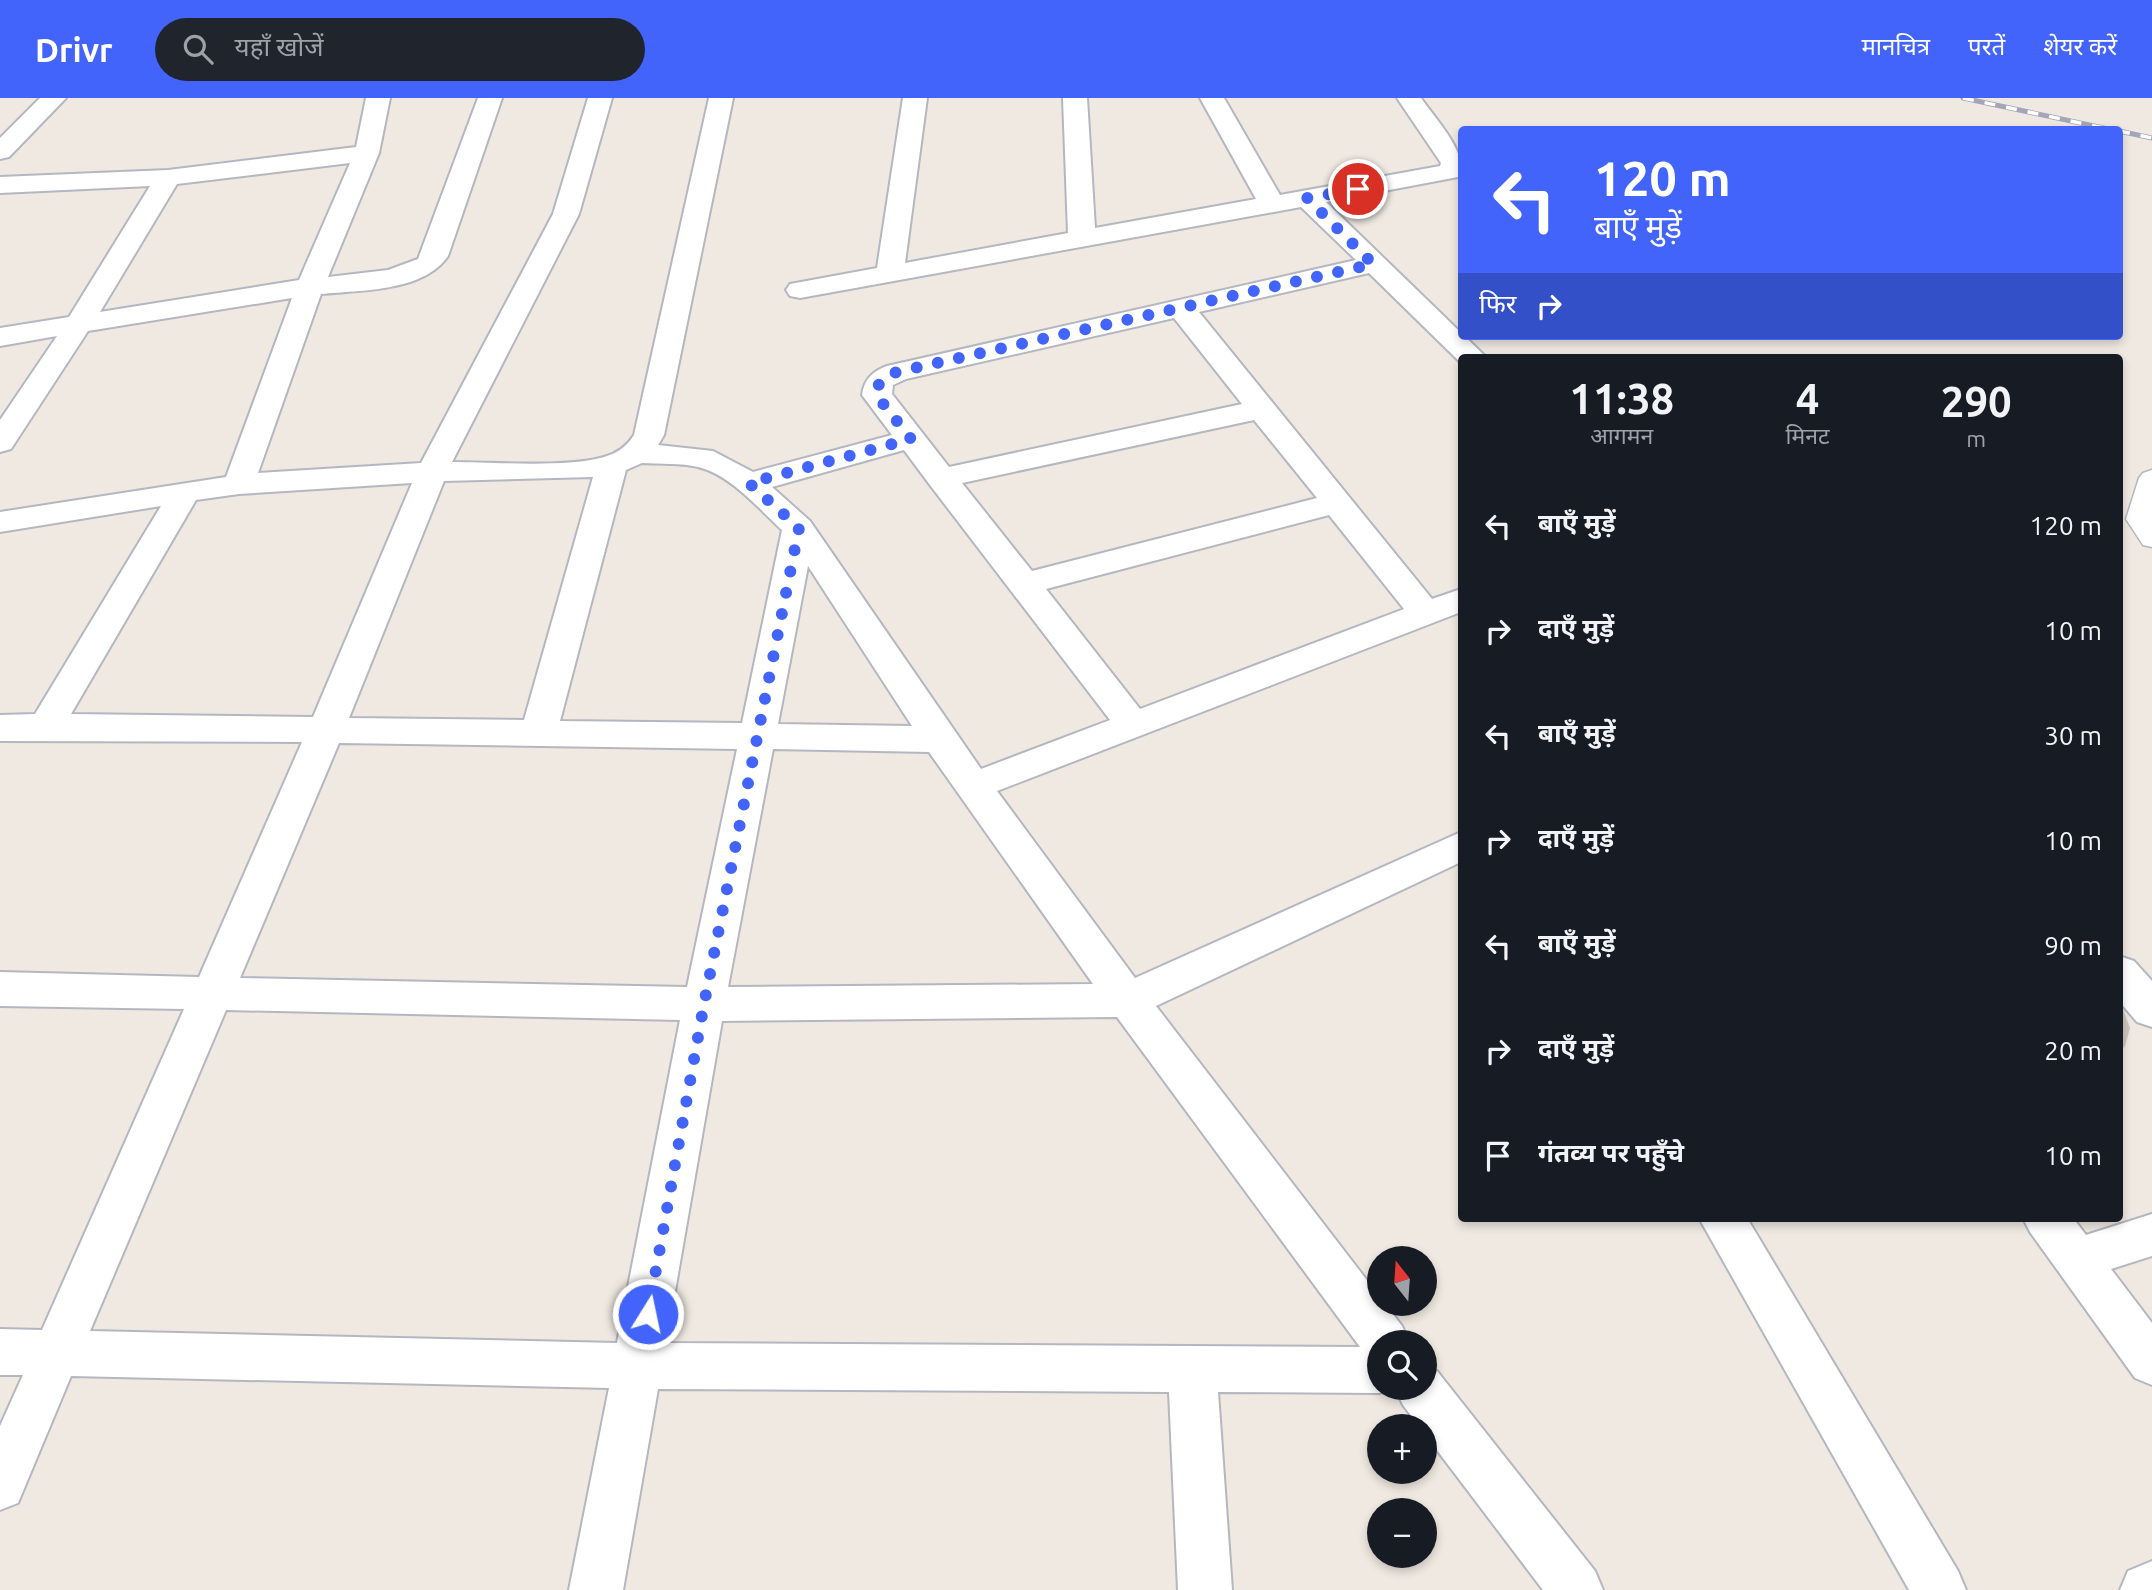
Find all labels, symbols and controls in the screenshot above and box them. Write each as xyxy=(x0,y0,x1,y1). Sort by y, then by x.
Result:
search box xyxy=(155,18,645,81)
icon: search xyxy=(179,30,217,68)
text: Drivr xyxy=(35,31,113,68)
text: यहाँ खोजें xyxy=(235,32,323,61)
text: मानचित्र xyxy=(1861,33,1930,60)
text: परतें xyxy=(1968,33,2005,60)
text: शेयर करें xyxy=(2043,33,2117,60)
text: 120 m xyxy=(1594,150,1731,205)
icon: left xyxy=(1479,154,1570,245)
pin xyxy=(1328,159,1388,219)
icon: arrive xyxy=(1339,170,1377,208)
text: बाएँ मुड़ें xyxy=(1594,208,1682,244)
icon: right xyxy=(1530,287,1568,325)
text: फिर xyxy=(1479,289,1516,318)
text: 11:38 xyxy=(1569,375,1674,422)
text: 4 xyxy=(1796,375,1819,422)
text: 290 xyxy=(1941,378,2012,425)
text: आगमन xyxy=(1590,423,1653,448)
text: मिनट xyxy=(1785,423,1830,448)
text: m xyxy=(1966,426,1986,451)
icon: left xyxy=(1479,507,1517,545)
text: बाएँ मुड़ें xyxy=(1538,508,1615,537)
text: 120 m xyxy=(2030,511,2102,540)
icon: right xyxy=(1479,612,1517,650)
text: दाएँ मुड़ें xyxy=(1538,613,1614,642)
text: 10 m xyxy=(2044,616,2102,645)
icon: left xyxy=(1479,717,1517,755)
text: बाएँ मुड़ें xyxy=(1538,718,1615,747)
text: 30 m xyxy=(2044,721,2102,750)
icon: right xyxy=(1479,822,1517,860)
text: दाएँ मुड़ें xyxy=(1538,823,1614,852)
text: 10 m xyxy=(2044,826,2102,855)
icon: left xyxy=(1479,927,1517,965)
text: बाएँ मुड़ें xyxy=(1538,928,1615,957)
text: 90 m xyxy=(2044,931,2102,960)
icon: right xyxy=(1479,1032,1517,1070)
text: दाएँ मुड़ें xyxy=(1538,1033,1614,1062)
text: 20 m xyxy=(2044,1036,2102,1065)
icon: arrive xyxy=(1479,1137,1517,1175)
text: गंतव्य पर पहुँचे xyxy=(1538,1138,1684,1167)
text: 10 m xyxy=(2044,1141,2102,1170)
north arrow xyxy=(1367,1246,1437,1316)
map controls xyxy=(1367,1246,1437,1568)
position arrow xyxy=(611,1277,685,1351)
button: search xyxy=(1367,1330,1437,1400)
button: + xyxy=(1367,1414,1437,1484)
button: − xyxy=(1367,1498,1437,1568)

